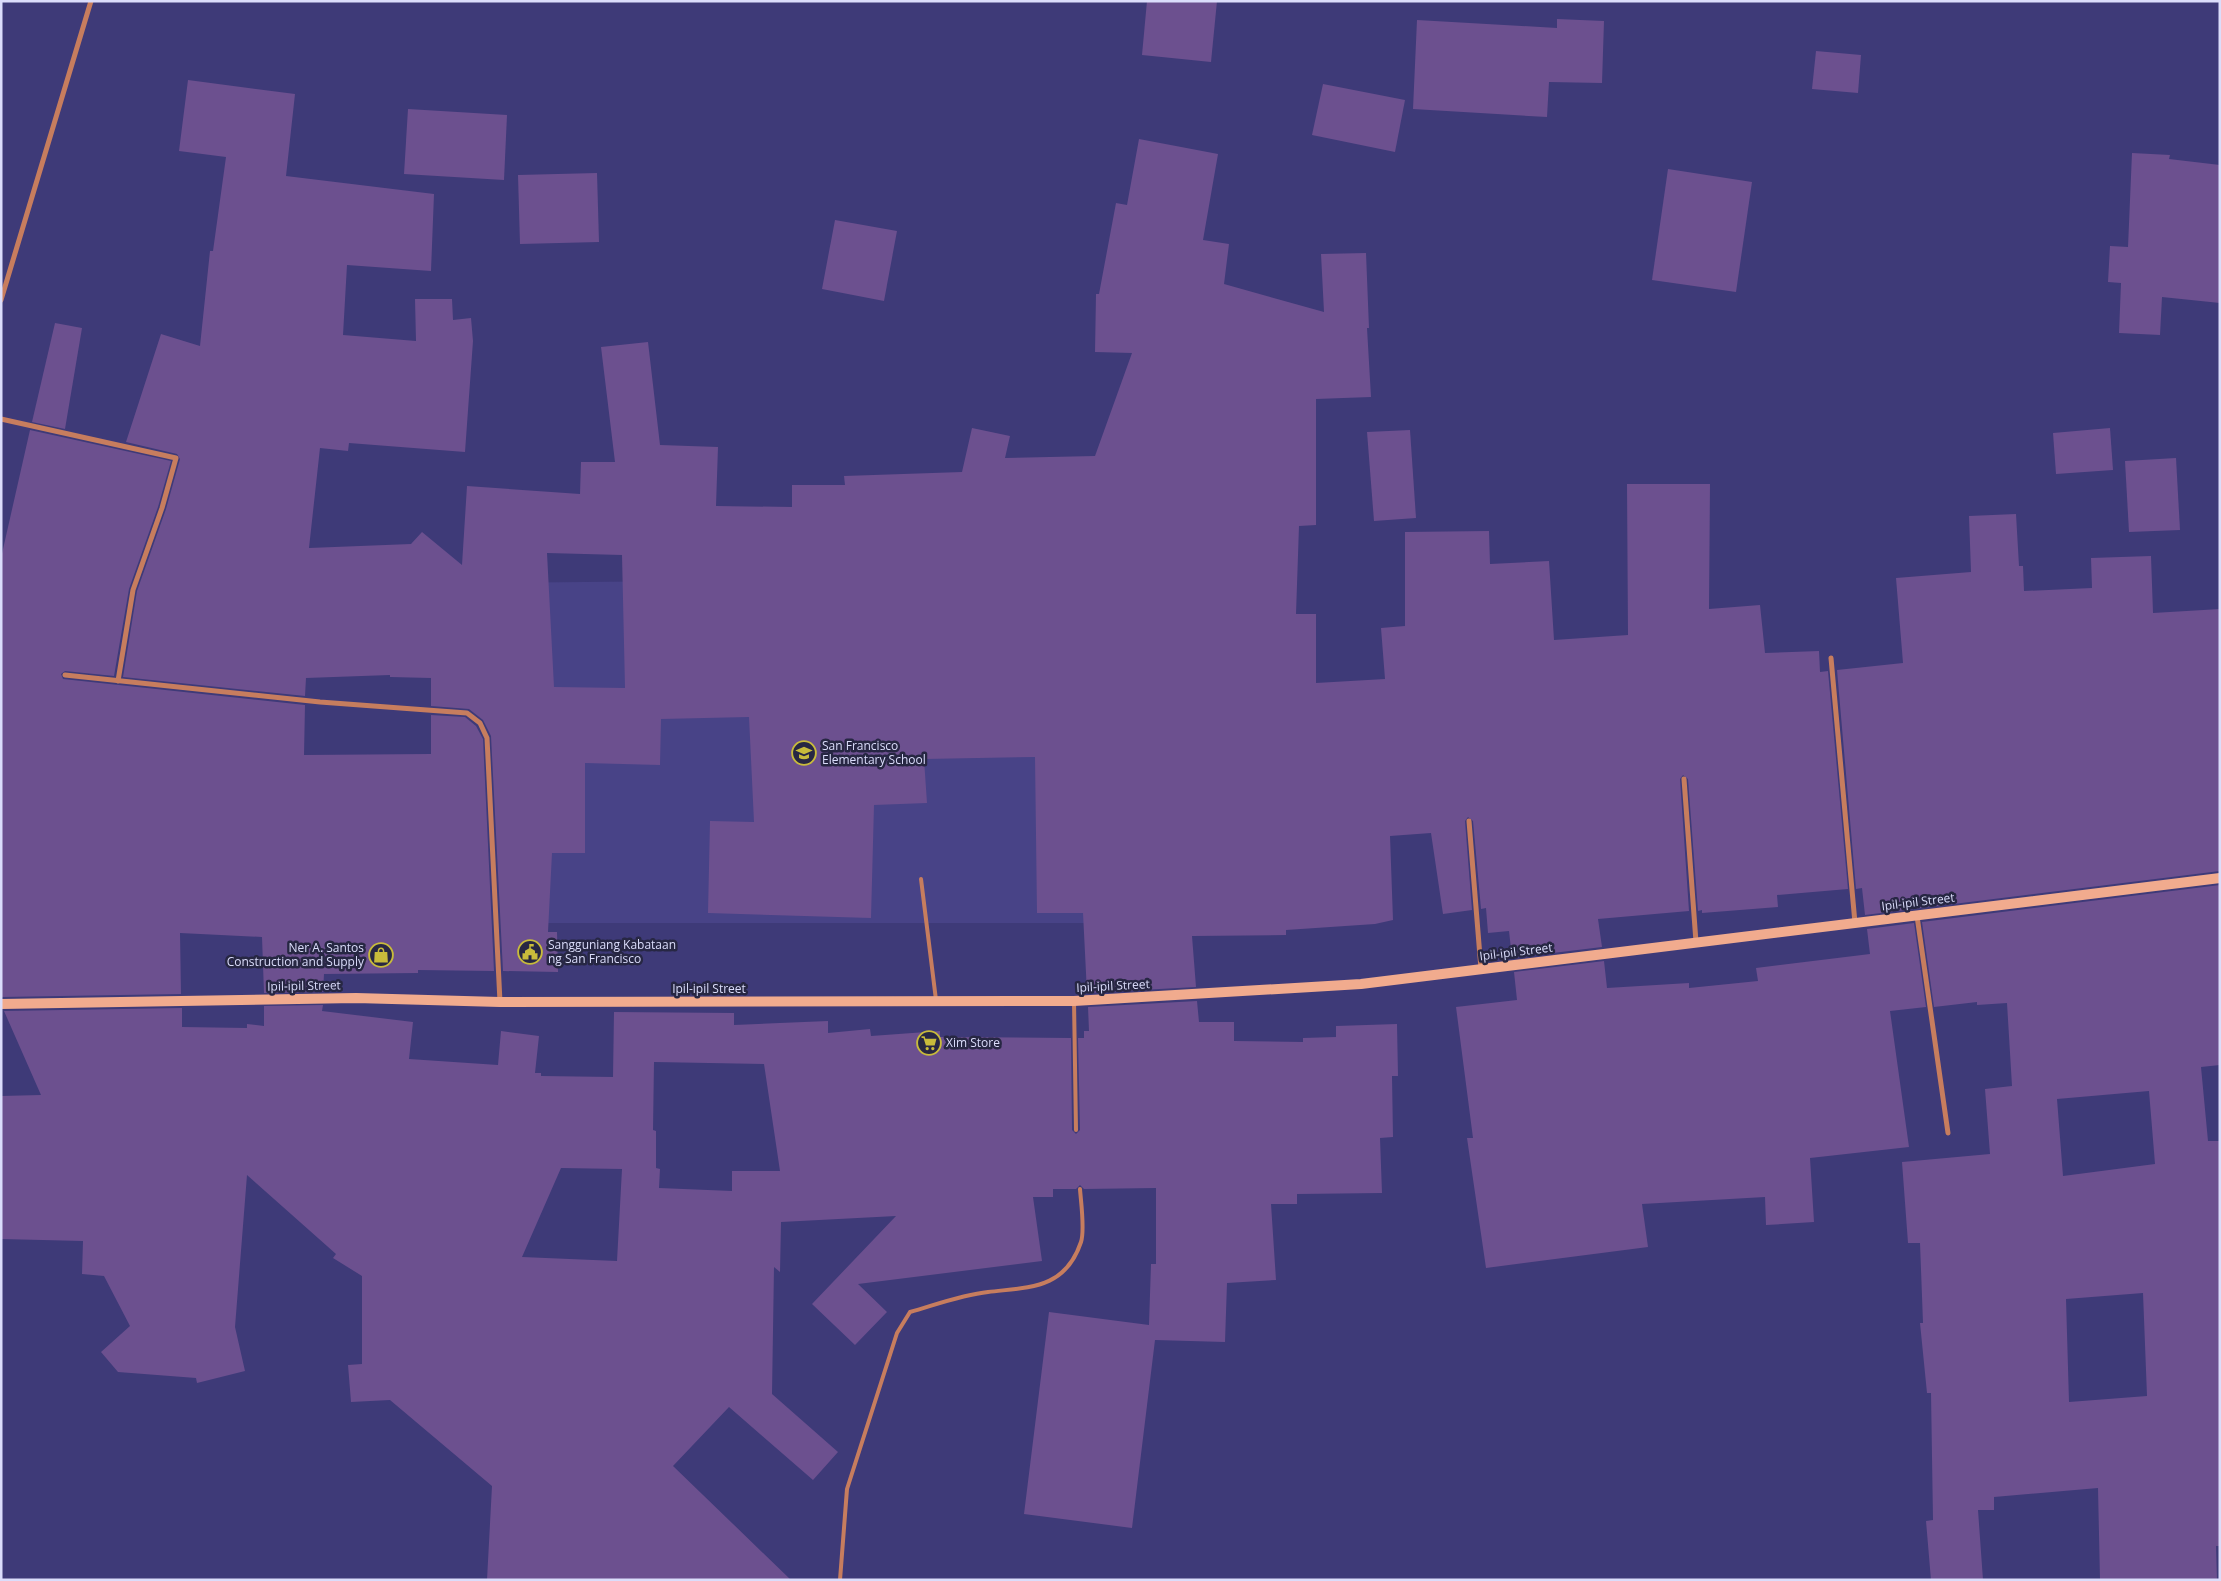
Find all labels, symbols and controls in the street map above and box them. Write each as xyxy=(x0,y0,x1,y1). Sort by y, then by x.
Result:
place label: San Francisco Elementary School xyxy=(822,737,926,768)
school or university icon: San Francisco Elementary School xyxy=(791,740,817,766)
street label: Ipil-ipil Street xyxy=(1880,889,1956,914)
place label: Sangguniang Kabataan ng San Francisco xyxy=(548,936,676,967)
place label: Ner A. Santos Construction and Supply xyxy=(227,939,365,970)
public building icon: Sangguniang Kabataan ng San Francisco xyxy=(517,939,543,965)
street label: Ipil-ipil Street xyxy=(1478,939,1554,964)
shop icon: Ner A. Santos Construction and Supply xyxy=(368,942,394,968)
street label: Ipil-ipil Street xyxy=(1076,975,1150,996)
street label: Ipil-ipil Street xyxy=(267,976,341,995)
street label: Ipil-ipil Street xyxy=(672,980,746,997)
supermarket icon: Xim Store xyxy=(916,1030,942,1056)
place label: Xim Store xyxy=(946,1034,1000,1051)

